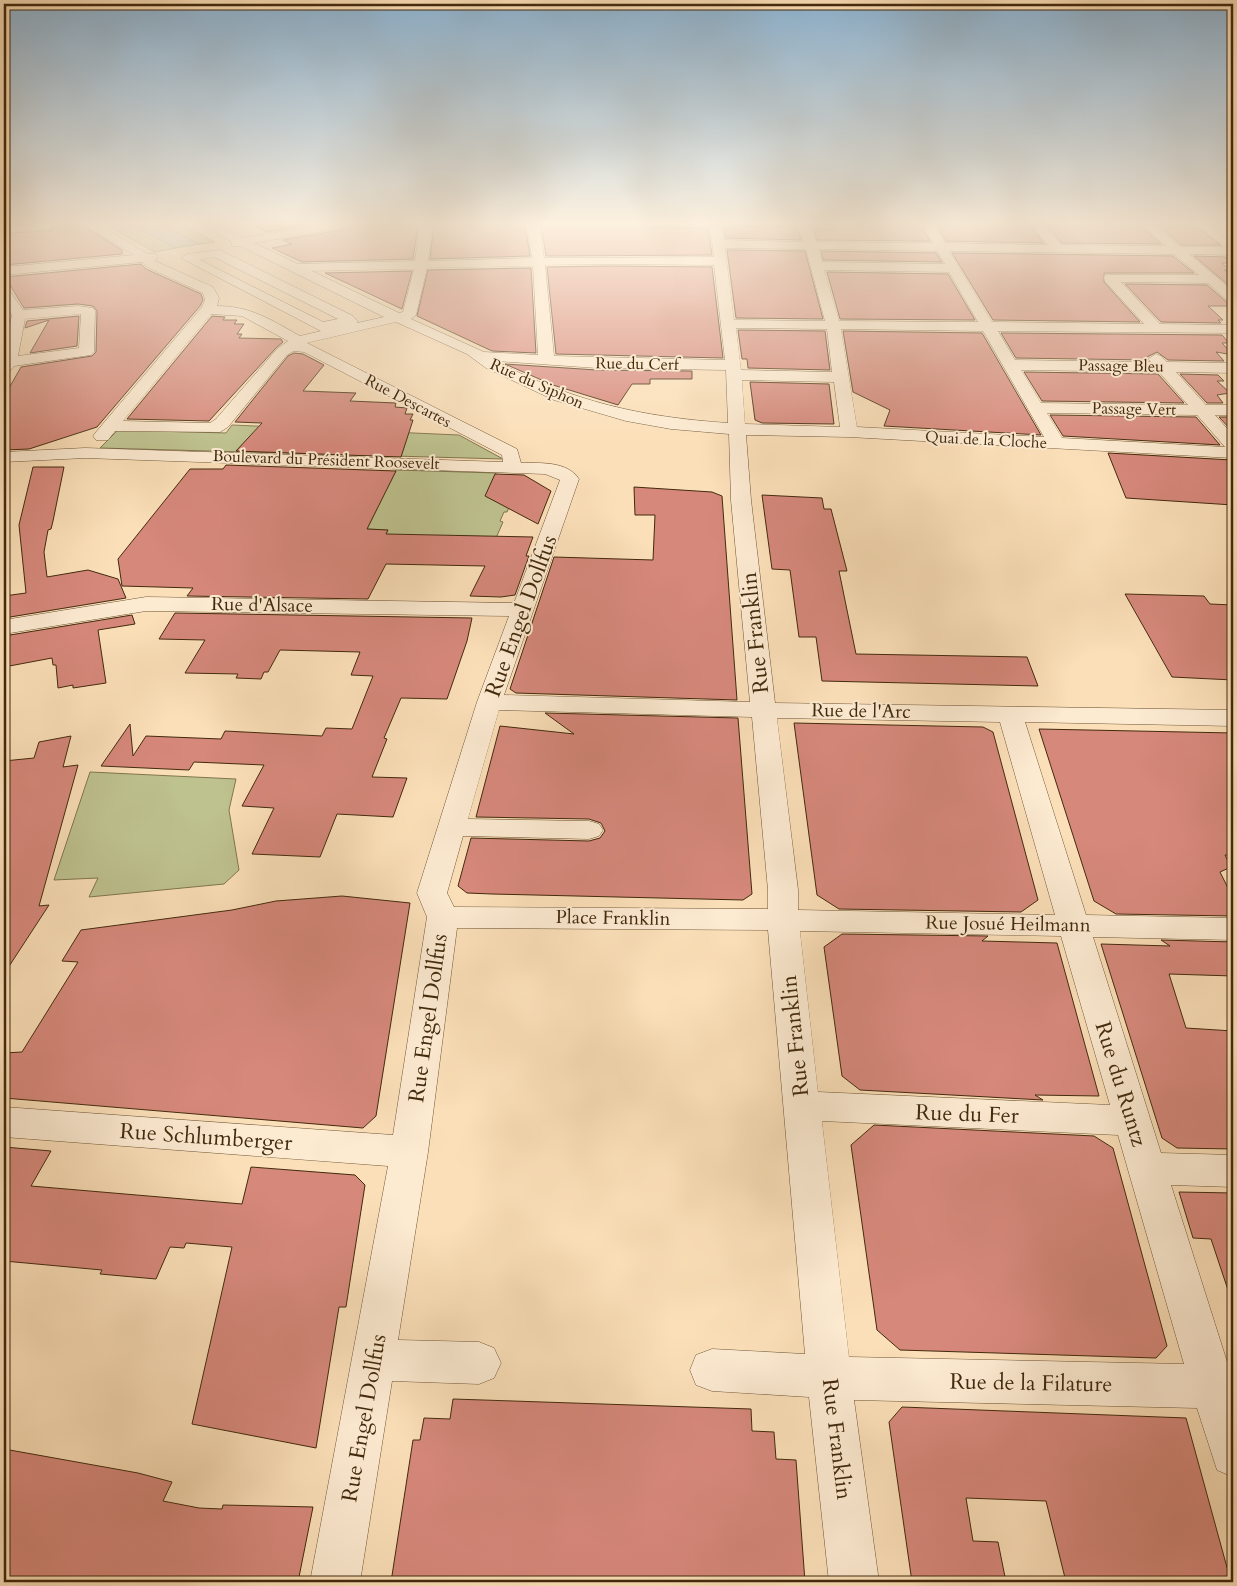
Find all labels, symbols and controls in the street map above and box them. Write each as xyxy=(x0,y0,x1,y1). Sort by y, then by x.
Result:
street label: Rue du Cerf xyxy=(595,352,682,376)
street label: Rue du Siphon xyxy=(487,353,587,415)
street label: Passage Bleu xyxy=(1078,354,1164,378)
street label: Rue Descartes xyxy=(361,369,455,433)
street label: Passage Vert xyxy=(1092,397,1176,421)
street label: Quai de la Cloche xyxy=(925,426,1047,454)
street label: Boulevard du Président Roosevelt xyxy=(212,445,440,475)
street label: Rue Engel Dollfus xyxy=(478,531,564,701)
street label: Rue Franklin xyxy=(734,570,776,695)
street label: Rue d'Alsace xyxy=(211,591,313,619)
street label: Rue de l'Arc xyxy=(811,697,911,725)
street label: Place Franklin xyxy=(555,904,671,932)
street label: Rue Josué Heilmann xyxy=(925,910,1091,938)
street label: Rue Engel Dollfus xyxy=(401,932,455,1104)
street label: Rue Franklin xyxy=(774,973,816,1098)
street label: Rue du Runtz xyxy=(1088,1018,1154,1150)
street label: Rue du Fer xyxy=(915,1097,1020,1131)
street label: Rue Schlumberger xyxy=(119,1116,294,1158)
street label: Rue Engel Dollfus xyxy=(334,1332,394,1504)
street label: Rue de la Filature xyxy=(949,1367,1113,1399)
street label: Rue Franklin xyxy=(815,1377,859,1502)

